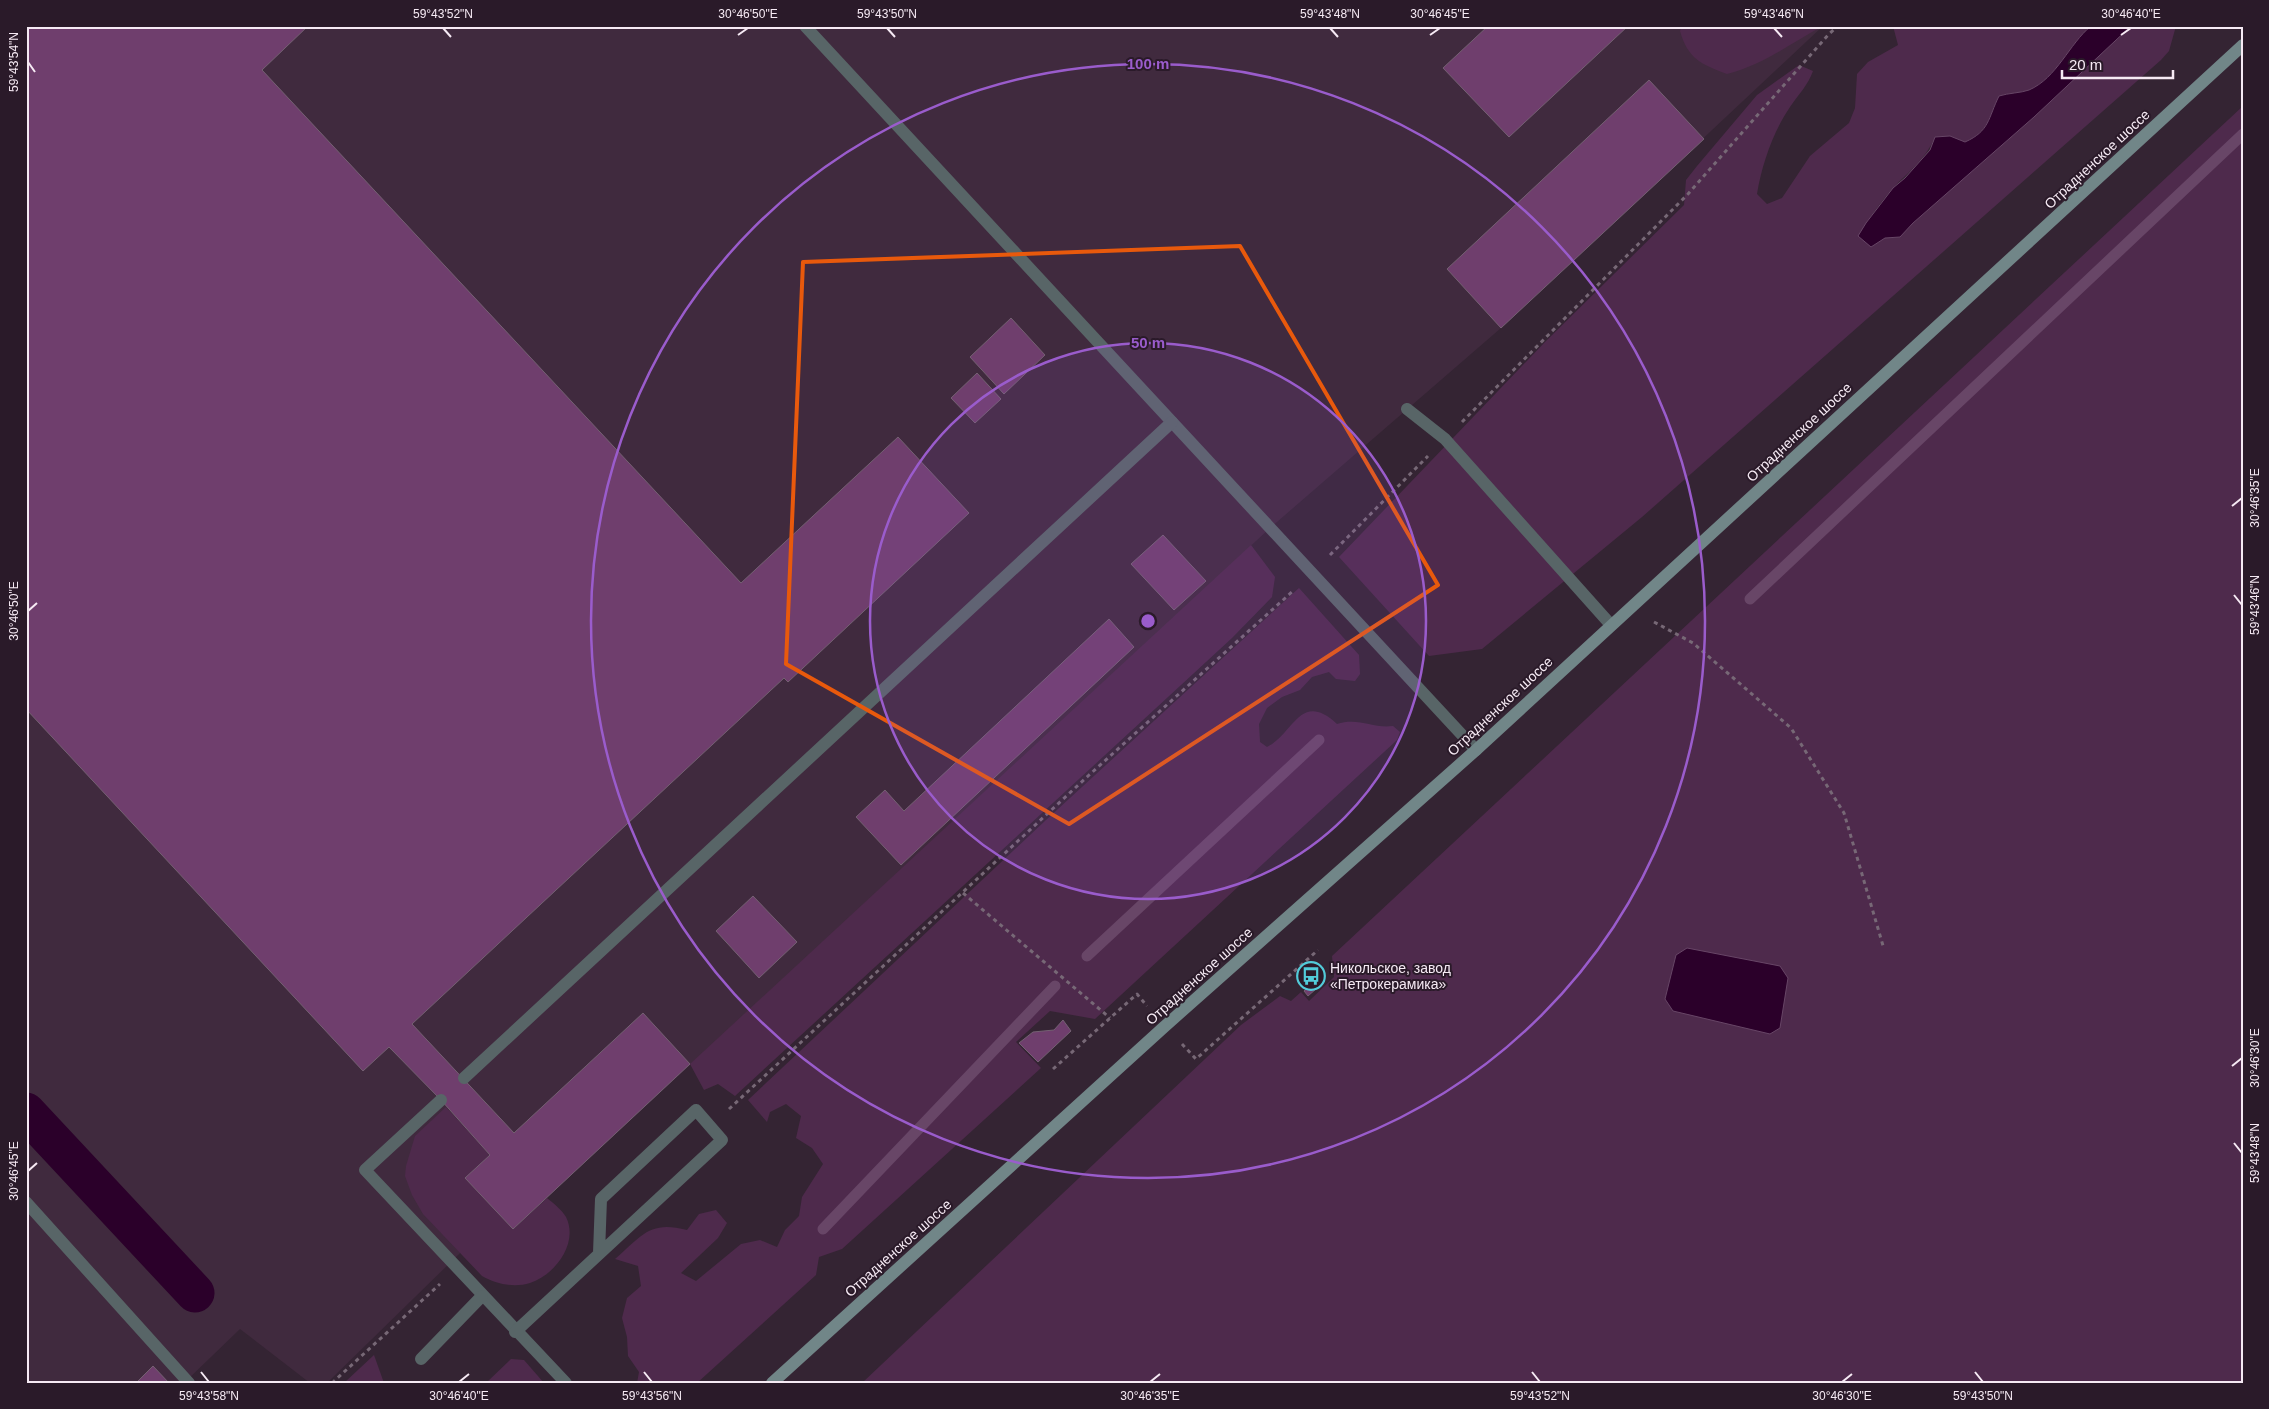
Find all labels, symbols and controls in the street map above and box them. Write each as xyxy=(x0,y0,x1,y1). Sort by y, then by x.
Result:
text: 59°43'52"N xyxy=(413,7,473,21)
text: 30°46'50"E xyxy=(718,7,778,21)
text: 59°43'50"N xyxy=(857,7,917,21)
text: 59°43'48"N xyxy=(1300,7,1360,21)
text: 30°46'45"E xyxy=(1410,7,1470,21)
text: 59°43'46"N xyxy=(1744,7,1804,21)
text: 30°46'40"E xyxy=(2101,7,2161,21)
text: 59°43'54"N xyxy=(7,32,21,92)
scale bar xyxy=(2062,48,2173,80)
text: 100 m xyxy=(1127,55,1169,72)
text: 20 m xyxy=(2069,56,2102,73)
street label: Отрадненское шоссе xyxy=(2041,106,2153,212)
text: 50 m xyxy=(1131,334,1165,351)
street label: Отрадненское шоссе xyxy=(1743,379,1855,485)
text: 30°46'35"E xyxy=(2248,468,2262,528)
text: 59°43'46"N xyxy=(2248,575,2262,635)
text: 30°46'50"E xyxy=(7,581,21,641)
centre of rings xyxy=(1139,612,1157,630)
street label: Отрадненское шоссе xyxy=(1444,653,1556,759)
street label: Отрадненское шоссе xyxy=(1142,924,1256,1028)
place label: Никольское, завод «Петрокерамика» xyxy=(1330,960,1451,992)
bus stop icon: Никольское, завод «Петрокерамика» xyxy=(1296,961,1326,991)
text: 30°46'30"E xyxy=(2248,1028,2262,1088)
text: 59°43'48"N xyxy=(2248,1123,2262,1183)
text: 30°46'45"E xyxy=(7,1141,21,1201)
street label: Отрадненское шоссе xyxy=(841,1196,955,1300)
text: 59°43'58"N xyxy=(179,1389,239,1403)
text: 30°46'40"E xyxy=(429,1389,489,1403)
text: 59°43'56"N xyxy=(622,1389,682,1403)
text: 30°46'35"E xyxy=(1120,1389,1180,1403)
text: 59°43'52"N xyxy=(1510,1389,1570,1403)
text: 30°46'30"E xyxy=(1812,1389,1872,1403)
text: 59°43'50"N xyxy=(1953,1389,2013,1403)

